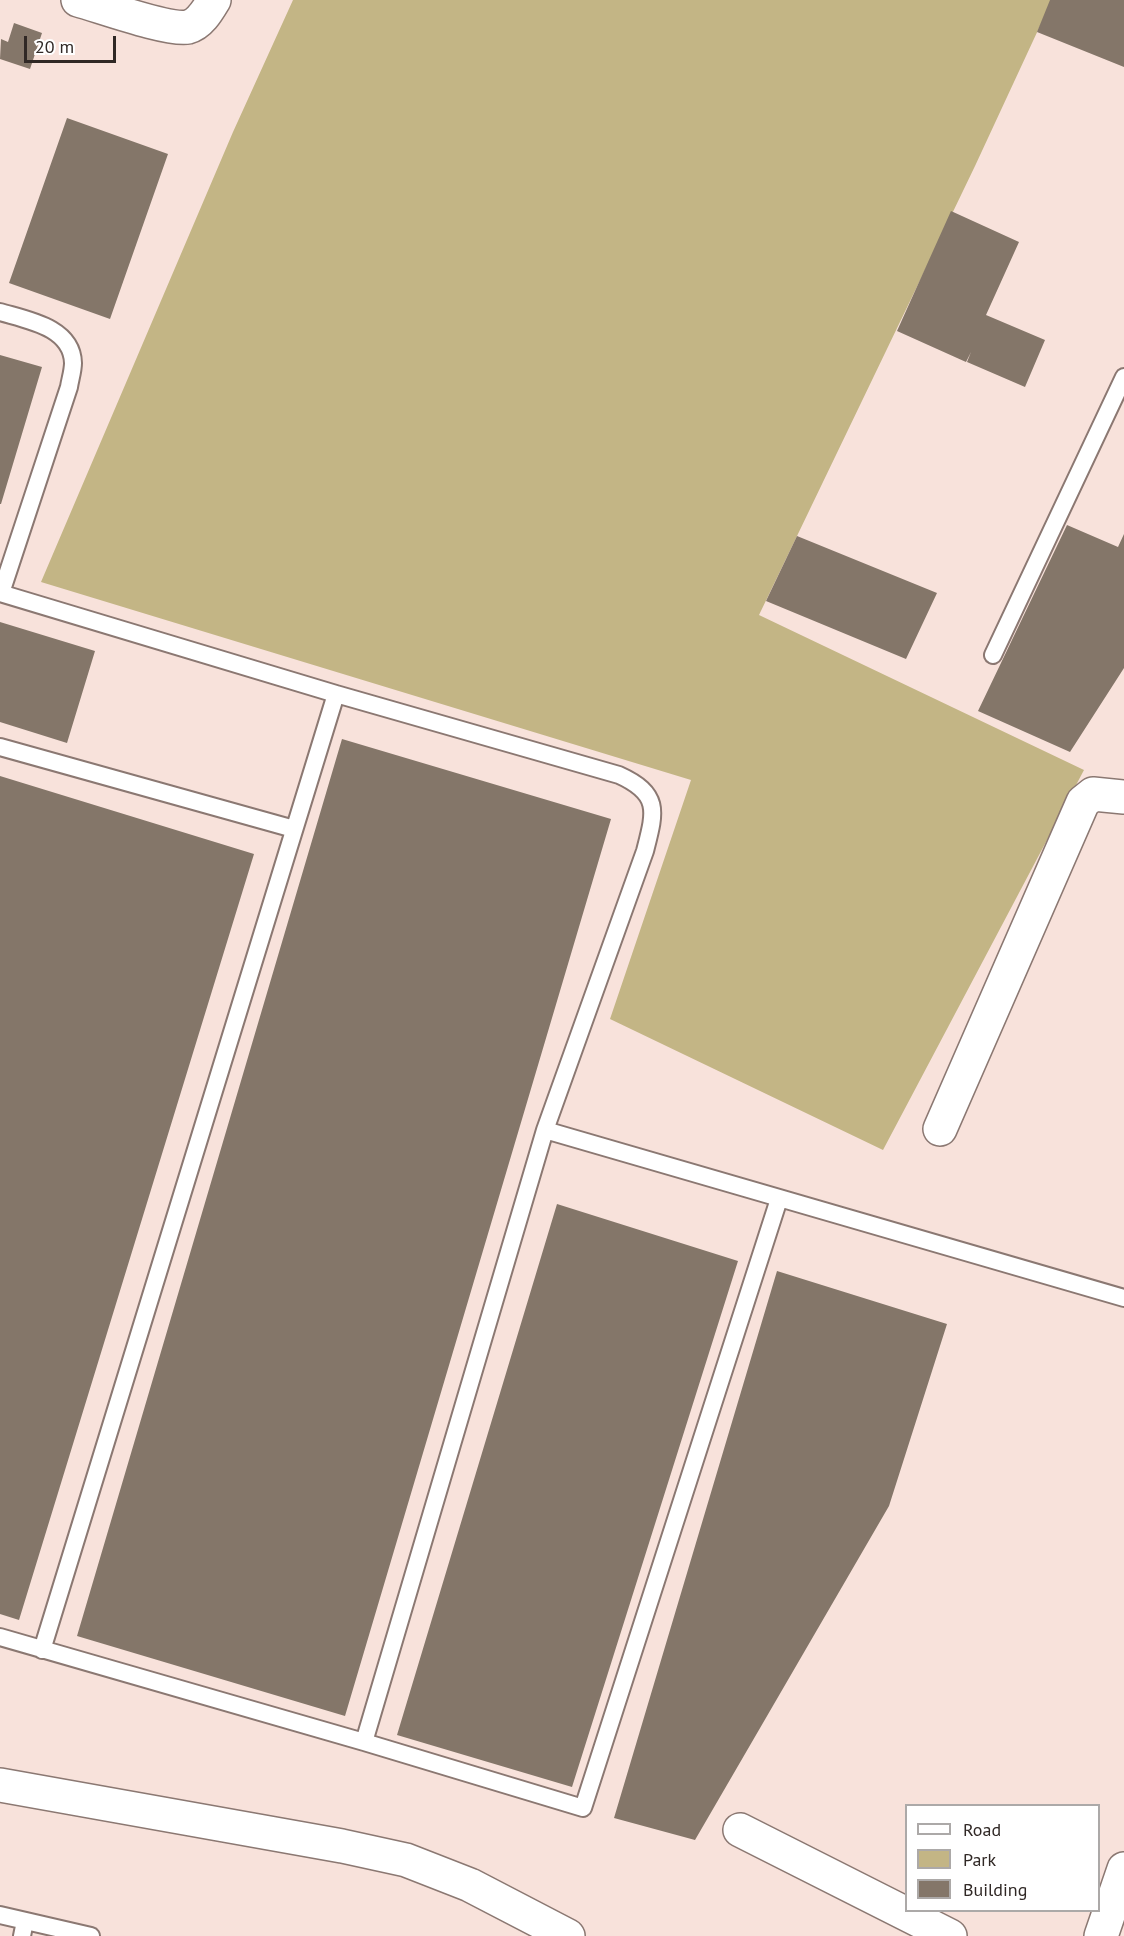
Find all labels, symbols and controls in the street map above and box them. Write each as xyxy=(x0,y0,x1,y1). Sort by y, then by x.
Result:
scale bar xyxy=(27,24,118,62)
text: 20 m xyxy=(35,35,74,58)
legend xyxy=(905,1804,1100,1912)
text: Road xyxy=(963,1818,1001,1841)
text: Park xyxy=(963,1848,996,1871)
text: Building xyxy=(963,1878,1027,1901)

